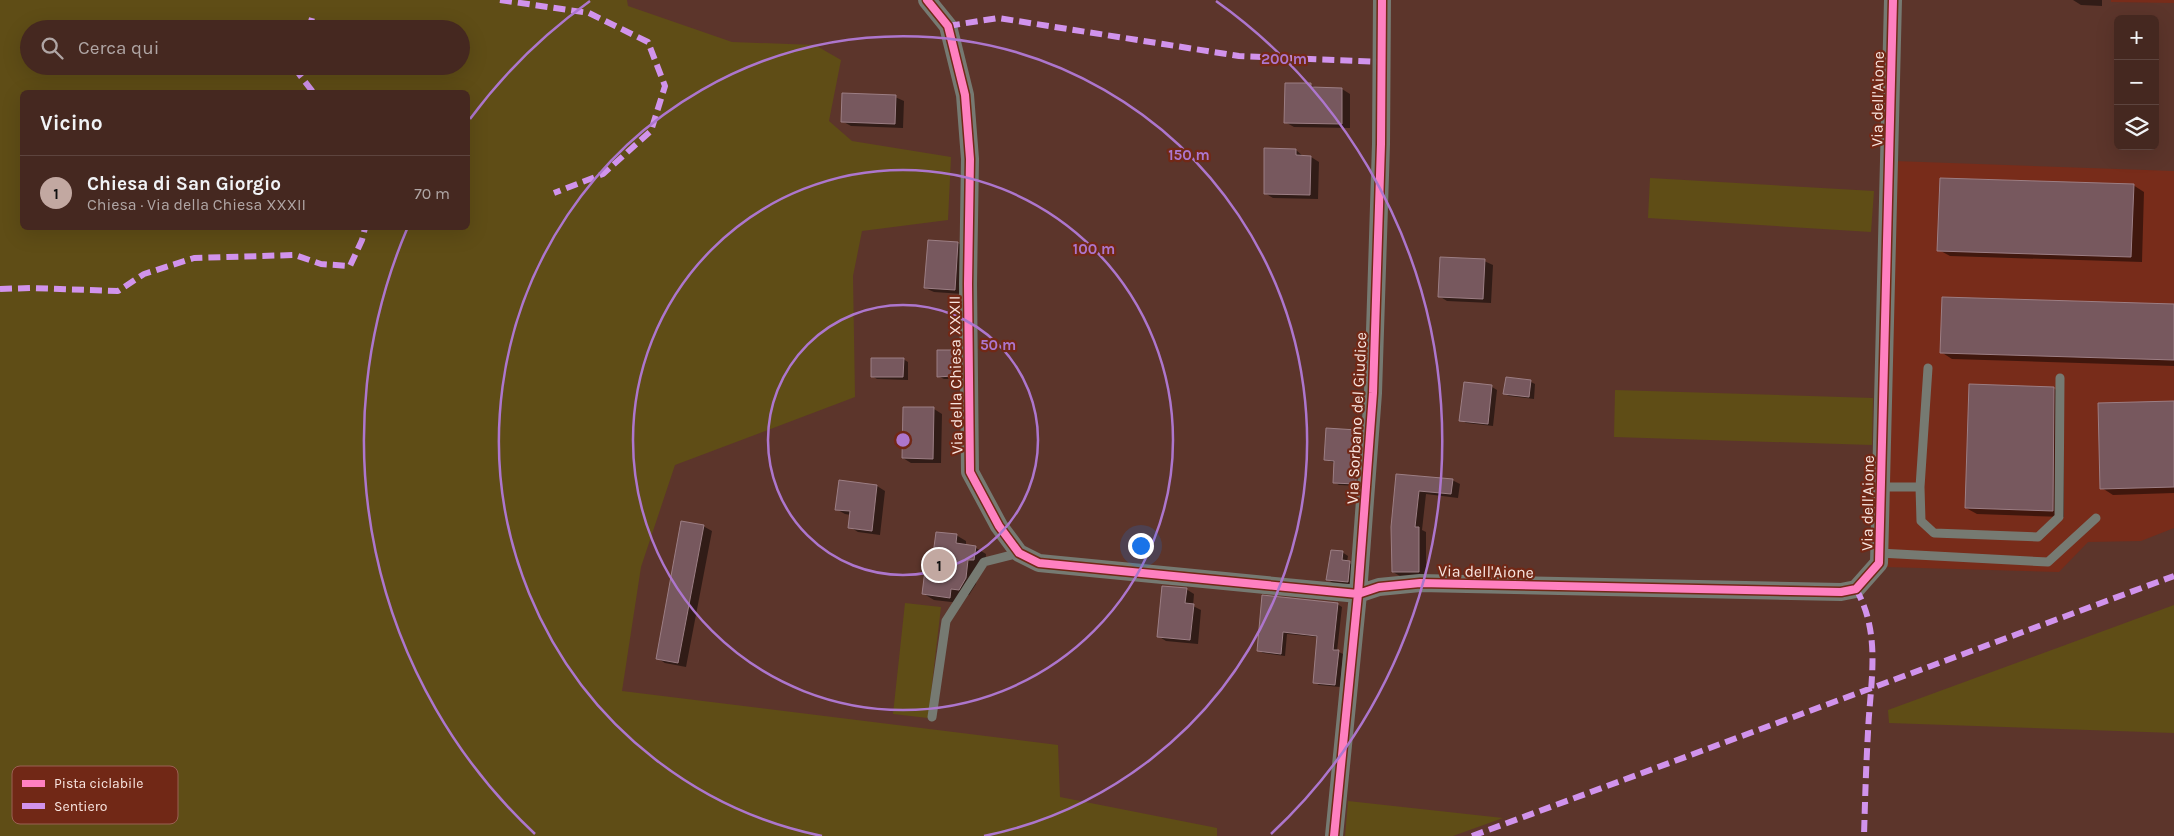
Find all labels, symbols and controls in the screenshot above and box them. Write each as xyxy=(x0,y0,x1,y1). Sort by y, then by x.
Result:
map controls xyxy=(2114,15,2159,150)
button: + xyxy=(2114,15,2159,60)
search box xyxy=(20,20,470,75)
icon: search xyxy=(38,34,66,62)
text: Cerca qui xyxy=(78,37,159,59)
text: 200 m xyxy=(1261,50,1307,68)
street label: Via dell'Aione xyxy=(1867,51,1888,147)
button: − xyxy=(2114,60,2159,105)
button: layers xyxy=(2114,105,2159,150)
text: Vicino xyxy=(40,111,103,135)
text: 150 m xyxy=(1168,146,1210,164)
text: Chiesa di San Giorgio xyxy=(87,173,281,195)
text: 1 xyxy=(53,184,59,203)
text: 70 m xyxy=(414,184,450,203)
text: Chiesa · Via della Chiesa XXXII xyxy=(87,195,306,214)
text: 100 m xyxy=(1073,240,1115,258)
street label: Via della Chiesa XXXII xyxy=(945,295,966,455)
street label: Via Sorbano del Giudice xyxy=(1342,331,1371,505)
text: 50 m xyxy=(980,336,1016,354)
centre of rings xyxy=(894,431,912,449)
street label: Via dell'Aione xyxy=(1857,455,1878,551)
your location xyxy=(1128,533,1154,559)
pin: 1 xyxy=(923,546,955,584)
street label: Via dell'Aione xyxy=(1438,561,1534,582)
legend xyxy=(12,766,178,824)
text: Pista ciclabile xyxy=(54,775,143,792)
text: Sentiero xyxy=(54,798,107,815)

